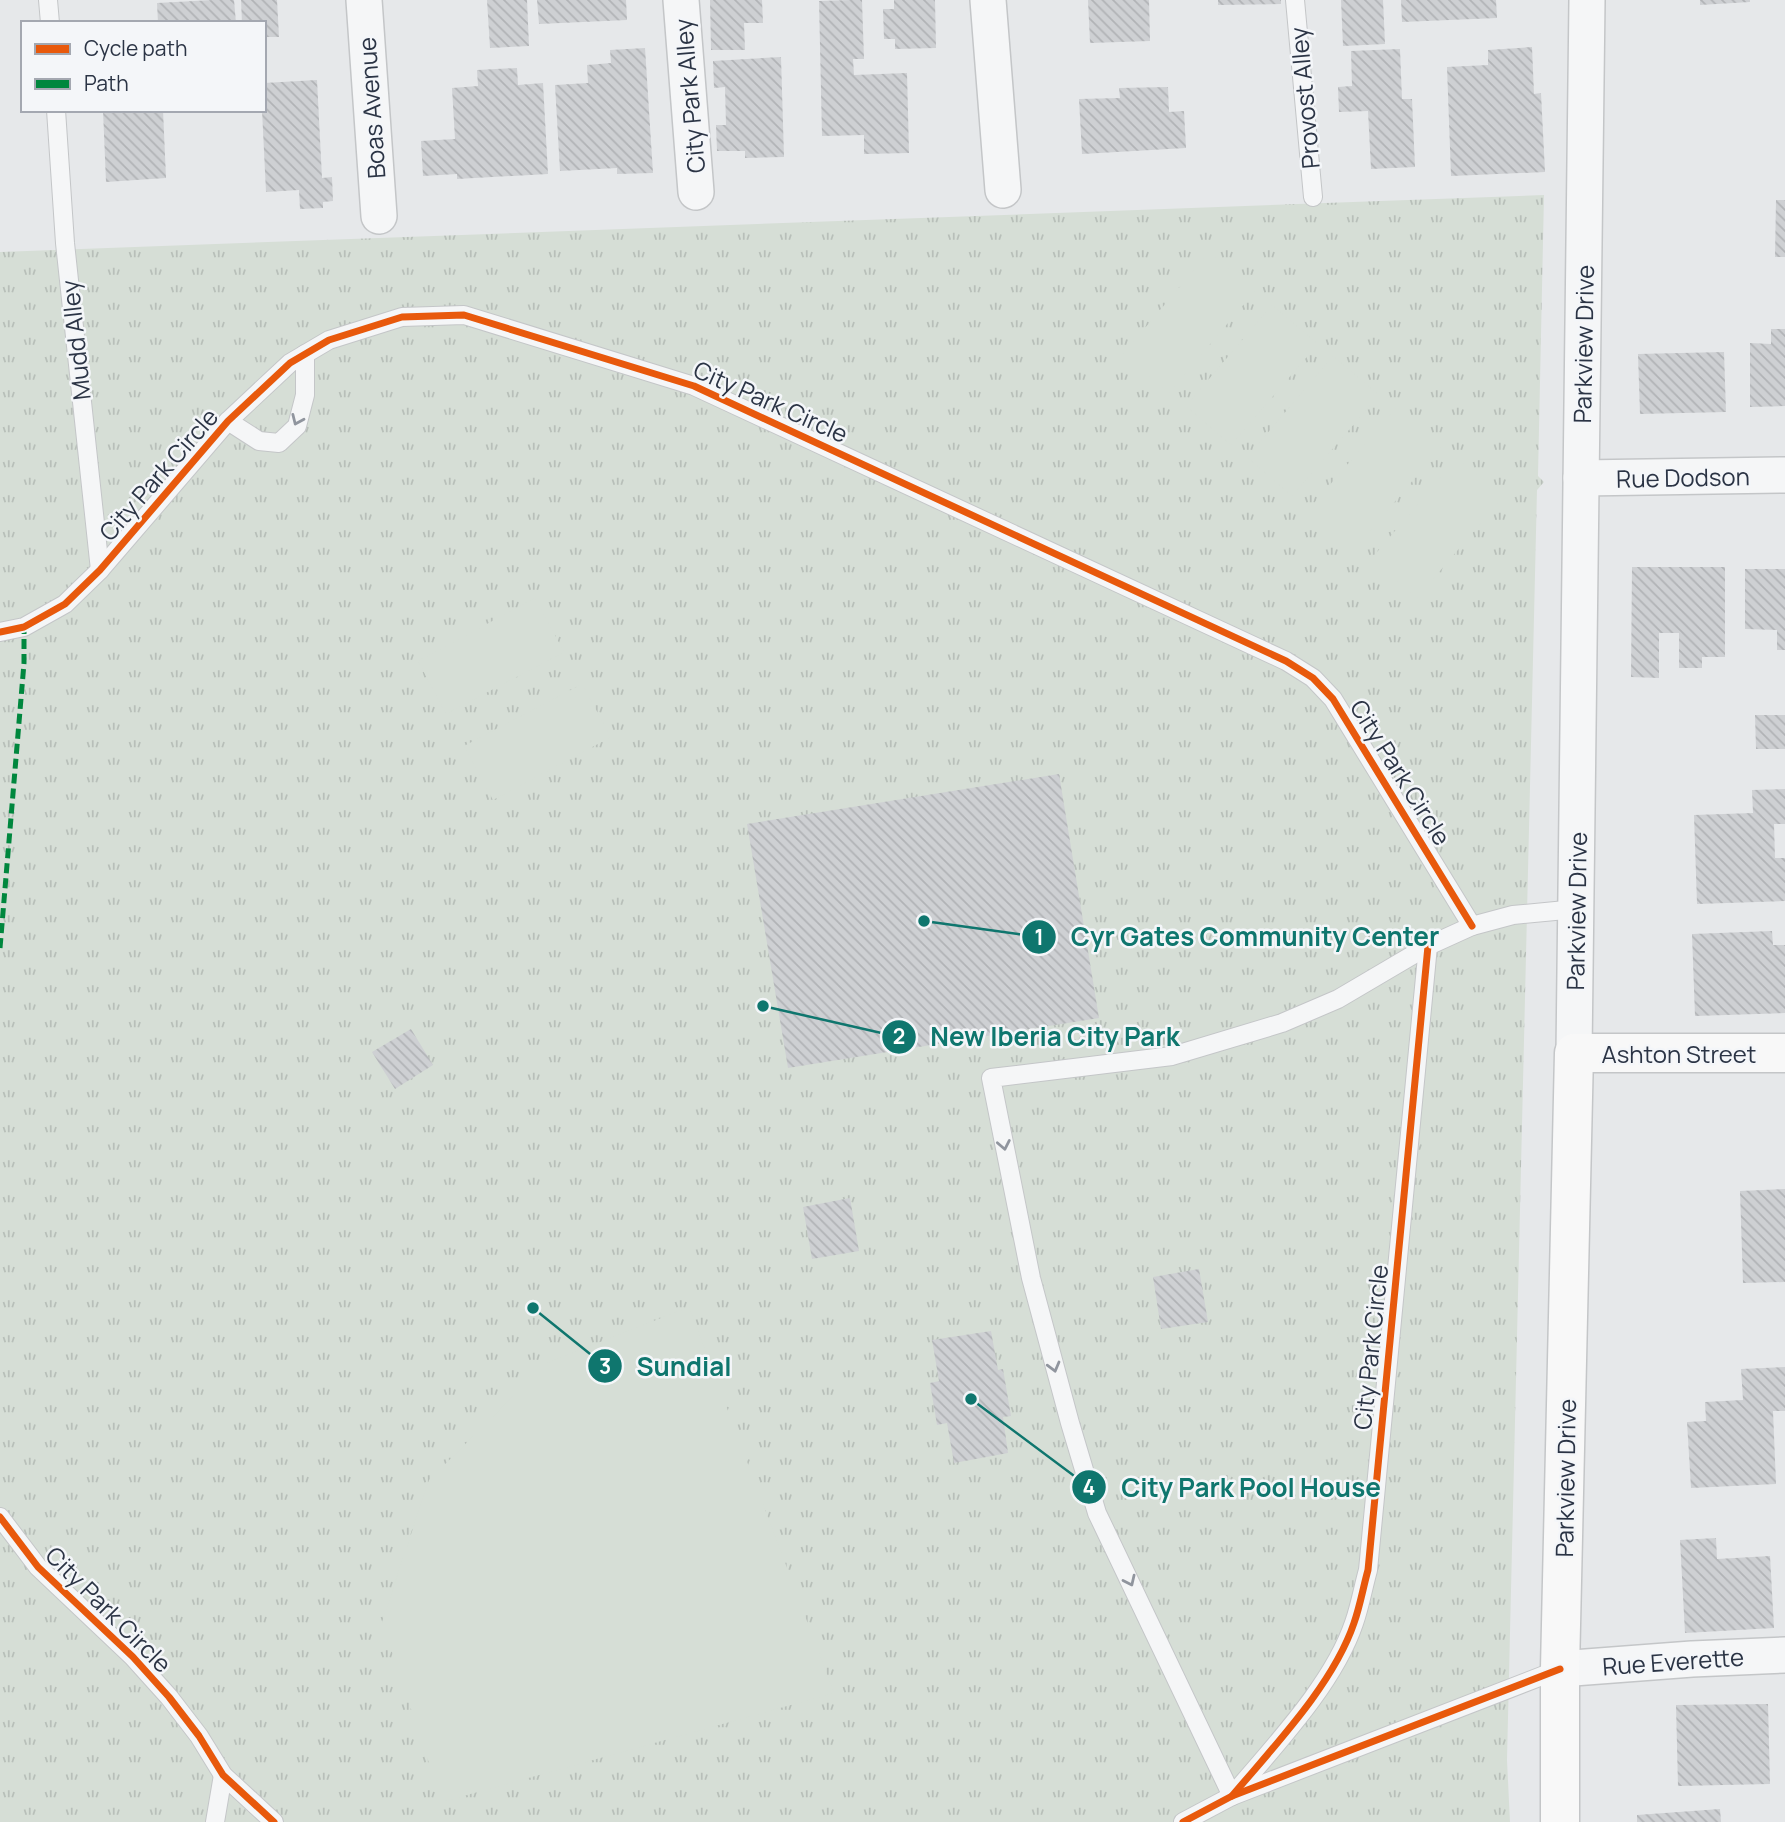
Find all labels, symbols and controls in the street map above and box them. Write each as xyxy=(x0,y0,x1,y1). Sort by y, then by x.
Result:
street label: City Park Alley xyxy=(666,17,712,175)
legend xyxy=(21,21,266,112)
street label: Provost Alley xyxy=(1281,25,1327,170)
text: Cycle path xyxy=(84,34,187,62)
street label: Boas Avenue xyxy=(350,36,392,180)
text: Path xyxy=(84,69,129,97)
street label: Parkview Drive xyxy=(1565,264,1601,424)
street label: Mudd Alley xyxy=(52,278,98,402)
street label: City Park Circle xyxy=(689,352,853,450)
street label: City Park Circle xyxy=(91,401,225,547)
one-way arrow xyxy=(292,413,305,426)
street label: Rue Dodson xyxy=(1616,459,1750,495)
street label: City Park Circle xyxy=(1343,693,1459,851)
street label: Parkview Drive xyxy=(1558,831,1594,991)
callout: Cyr Gates Community Center xyxy=(1021,914,1453,961)
text: Cyr Gates Community Center xyxy=(1071,918,1439,954)
text: 1 xyxy=(1034,923,1044,951)
callout: New Iberia City Park xyxy=(881,1013,1193,1060)
text: New Iberia City Park xyxy=(930,1018,1181,1054)
text: 2 xyxy=(893,1022,905,1050)
street label: Ashton Street xyxy=(1602,1037,1756,1070)
one-way arrow xyxy=(996,1139,1011,1151)
street label: City Park Circle xyxy=(1345,1263,1395,1431)
callout: Sundial xyxy=(587,1343,746,1390)
text: Sundial xyxy=(636,1348,732,1384)
text: 3 xyxy=(599,1352,611,1380)
one-way arrow xyxy=(1046,1361,1060,1373)
street label: Parkview Drive xyxy=(1547,1398,1583,1558)
callout: City Park Pool House xyxy=(1072,1464,1395,1511)
text: City Park Pool House xyxy=(1121,1469,1381,1505)
text: 4 xyxy=(1083,1473,1095,1501)
street label: City Park Circle xyxy=(39,1539,179,1679)
one-way arrow xyxy=(1121,1574,1135,1586)
street label: Rue Everette xyxy=(1601,1640,1745,1682)

